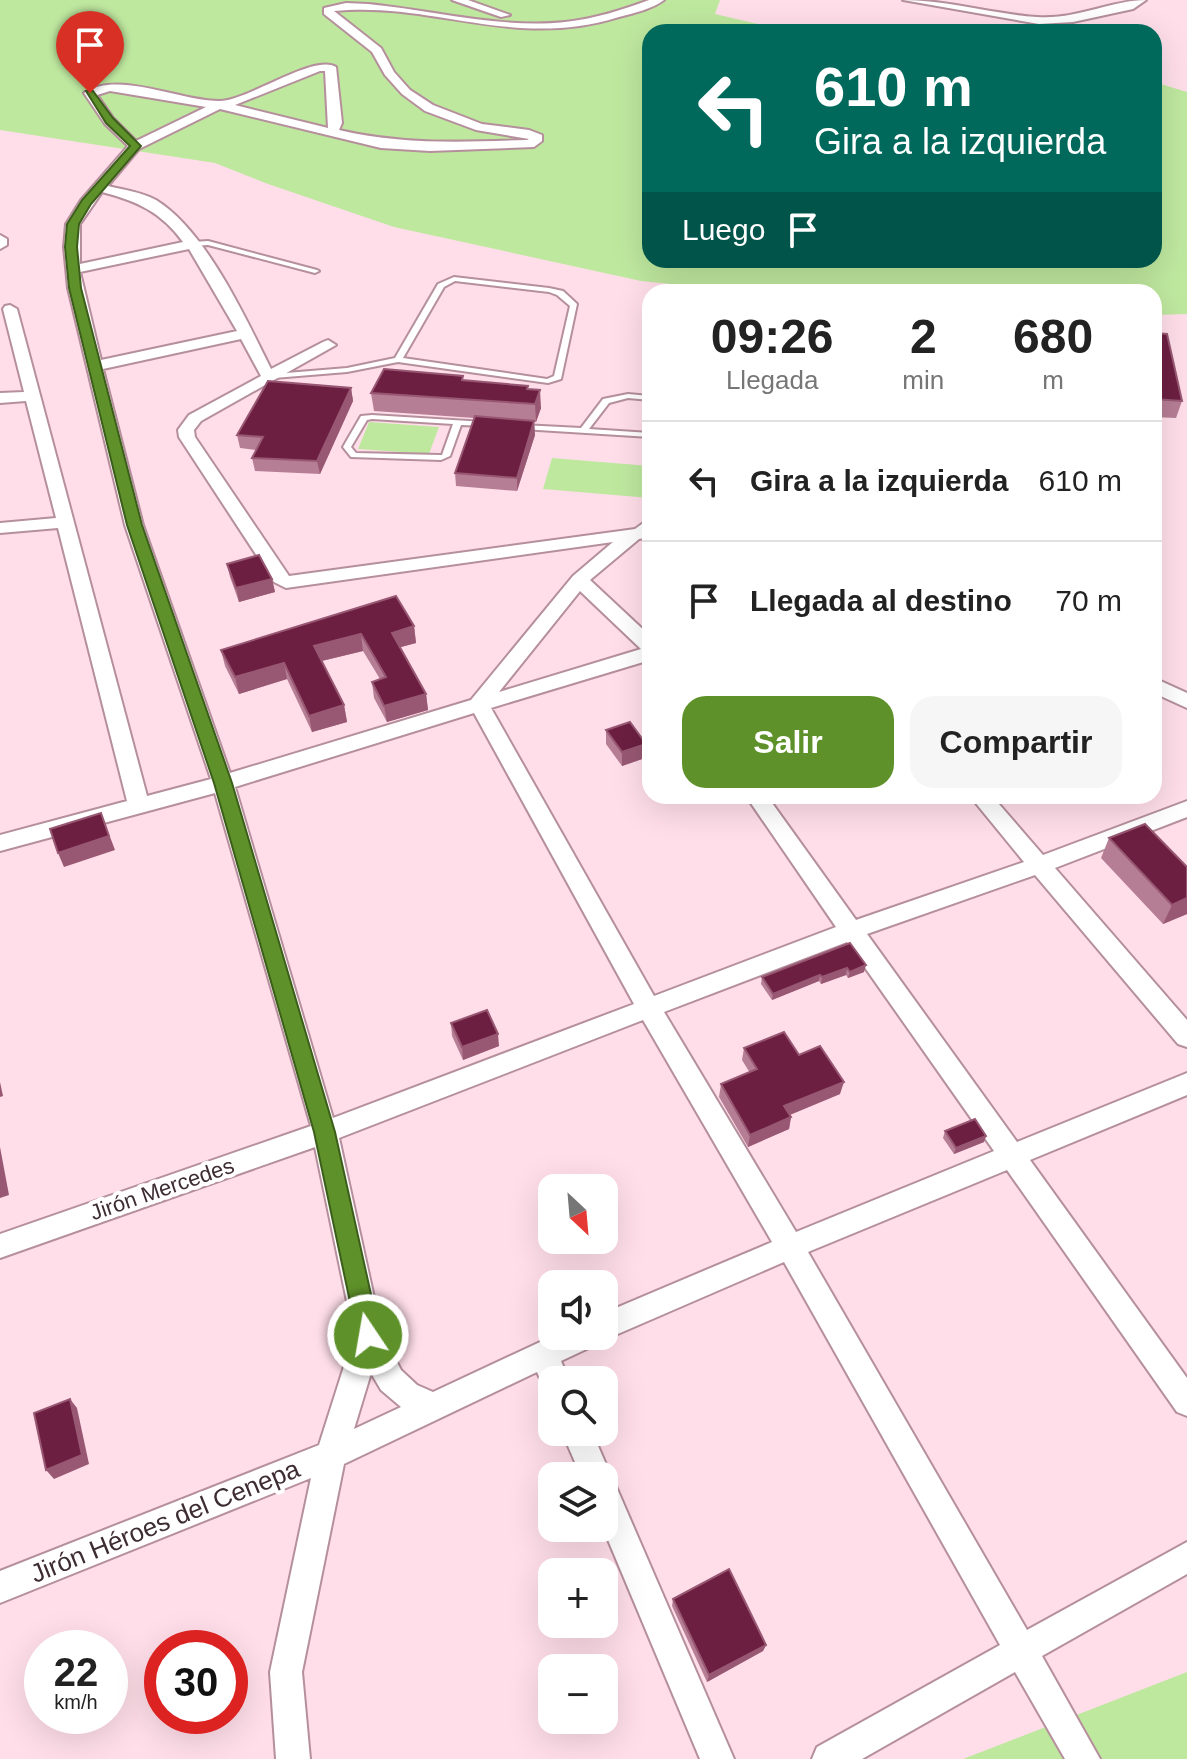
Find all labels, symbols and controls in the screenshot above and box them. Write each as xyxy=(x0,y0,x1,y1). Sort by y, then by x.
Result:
pin xyxy=(56,11,124,93)
icon: arrive xyxy=(68,23,112,67)
text: 610 m xyxy=(814,55,973,118)
icon: left xyxy=(682,56,786,160)
text: Gira a la izquierda xyxy=(814,121,1106,162)
icon: arrive xyxy=(781,208,825,252)
text: Luego xyxy=(682,213,765,246)
text: 09:26 xyxy=(711,310,834,363)
text: 2 xyxy=(910,310,937,363)
text: 680 xyxy=(1013,310,1093,363)
text: Llegada xyxy=(726,365,818,395)
text: min xyxy=(902,365,944,395)
text: m xyxy=(1042,365,1064,395)
icon: left xyxy=(682,459,726,503)
text: Gira a la izquierda xyxy=(750,464,1008,497)
text: 610 m xyxy=(1039,464,1122,497)
icon: arrive xyxy=(682,579,726,623)
text: Llegada al destino xyxy=(750,584,1012,617)
text: 70 m xyxy=(1055,584,1122,617)
button: Salir xyxy=(682,696,894,788)
button: Compartir xyxy=(910,696,1122,788)
street label: Jirón Mercedes xyxy=(87,1153,237,1225)
north arrow xyxy=(538,1174,618,1254)
map controls xyxy=(538,1174,618,1734)
button: sound xyxy=(538,1270,618,1350)
position arrow xyxy=(326,1293,410,1377)
button: search xyxy=(538,1366,618,1446)
street label: Jirón Héroes del Cenepa xyxy=(26,1453,304,1589)
button: layers xyxy=(538,1462,618,1542)
button: + xyxy=(538,1558,618,1638)
speed limit sign: 30 xyxy=(144,1630,248,1734)
text: 22 xyxy=(54,1650,98,1694)
button: − xyxy=(538,1654,618,1734)
text: km/h xyxy=(54,1691,98,1713)

